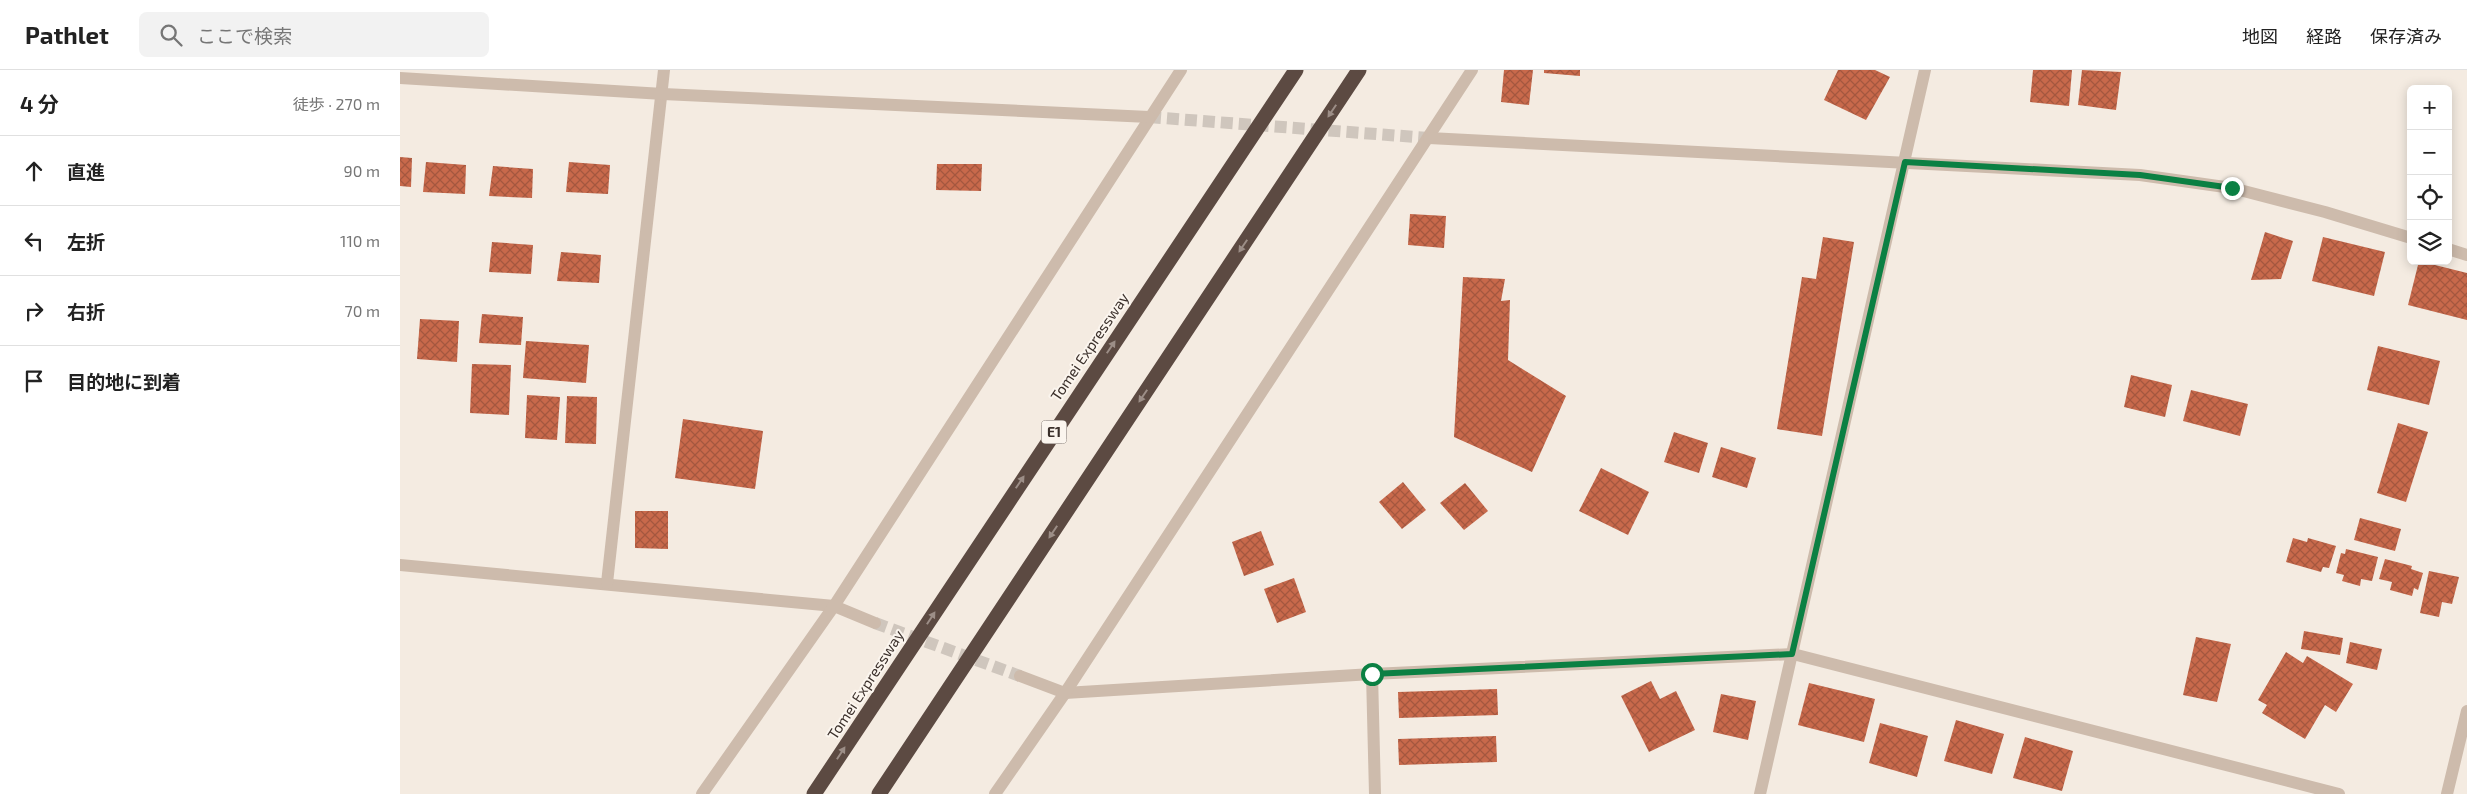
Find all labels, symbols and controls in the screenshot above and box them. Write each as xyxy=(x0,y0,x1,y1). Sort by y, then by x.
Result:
search box xyxy=(139,12,489,57)
text: Pathlet xyxy=(25,20,109,49)
icon: search xyxy=(157,21,185,49)
text: ここで検索 xyxy=(197,24,292,47)
text: 地図 xyxy=(2242,25,2278,47)
text: 経路 xyxy=(2306,25,2342,47)
text: 保存済み xyxy=(2370,25,2442,47)
map controls xyxy=(2407,85,2452,265)
button: + xyxy=(2407,85,2452,130)
text: 4 分 xyxy=(20,91,59,116)
text: 徒歩 · 270 m xyxy=(293,94,380,113)
one-way arrow xyxy=(1328,104,1337,118)
button: − xyxy=(2407,130,2452,175)
icon: ahead xyxy=(20,157,48,185)
text: 直進 xyxy=(67,160,105,183)
text: 90 m xyxy=(344,161,380,180)
button: locate xyxy=(2407,175,2452,220)
route end xyxy=(2221,177,2244,200)
button: layers xyxy=(2407,220,2452,265)
icon: left xyxy=(20,227,48,255)
text: 左折 xyxy=(67,230,105,253)
text: 110 m xyxy=(340,231,380,250)
one-way arrow xyxy=(1238,240,1247,253)
street label: Tomei Expressway xyxy=(1046,289,1132,404)
icon: right xyxy=(20,297,48,325)
text: 右折 xyxy=(67,300,105,323)
text: 70 m xyxy=(345,301,380,320)
one-way arrow xyxy=(1106,340,1116,354)
icon: arrive xyxy=(20,367,48,395)
text: 目的地に到着 xyxy=(67,370,181,393)
one-way arrow xyxy=(1138,390,1148,403)
road number: E1 xyxy=(1042,421,1066,444)
one-way arrow xyxy=(1016,476,1025,489)
one-way arrow xyxy=(1048,525,1058,538)
one-way arrow xyxy=(926,611,936,624)
street label: Tomei Expressway xyxy=(823,626,907,742)
route start xyxy=(1361,663,1384,686)
one-way arrow xyxy=(836,747,846,760)

